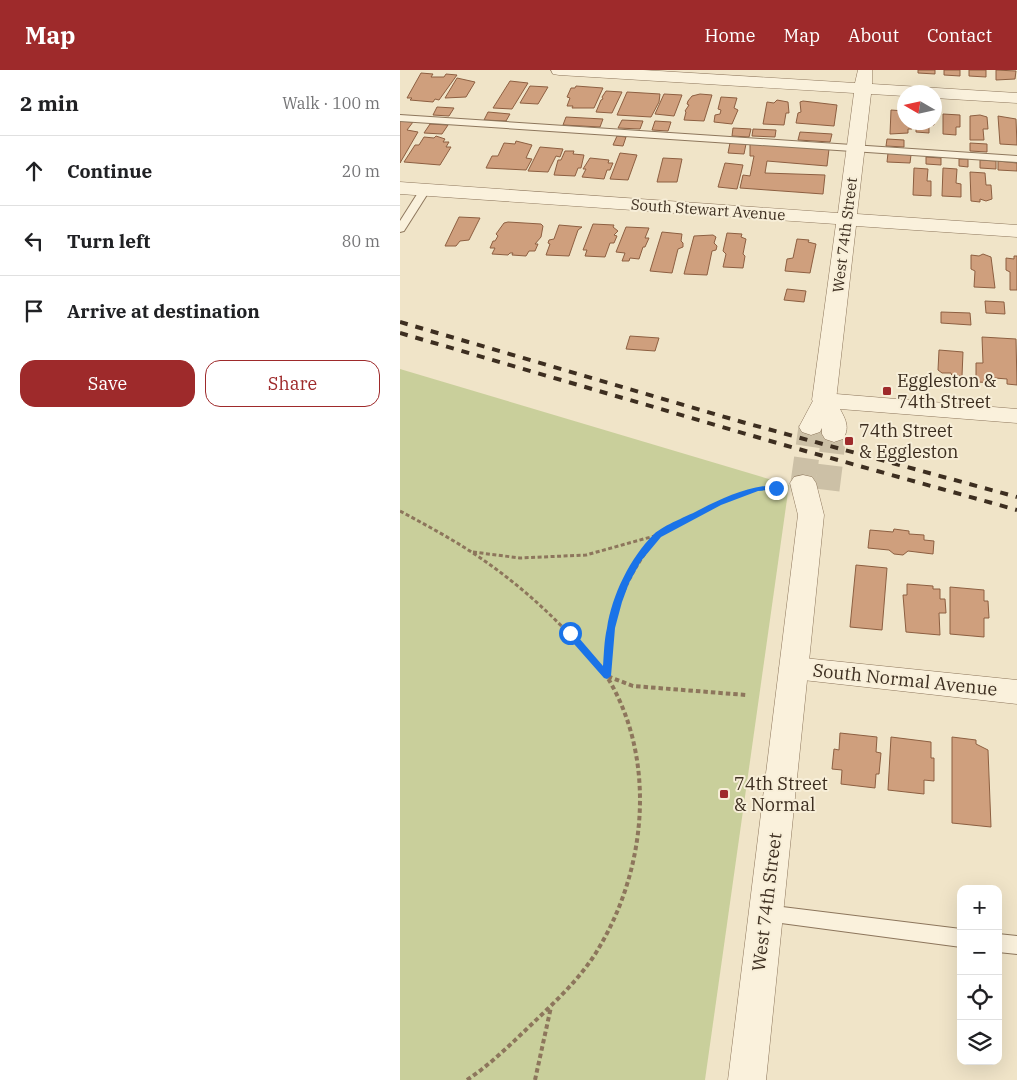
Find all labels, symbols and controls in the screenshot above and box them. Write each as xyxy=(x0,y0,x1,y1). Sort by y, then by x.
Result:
text: Map xyxy=(25,19,75,51)
text: Home xyxy=(704,24,756,47)
text: Map xyxy=(784,24,820,47)
text: About xyxy=(848,24,899,47)
text: Contact xyxy=(927,24,992,47)
north arrow xyxy=(897,85,942,130)
text: 2 min xyxy=(20,89,79,117)
text: Walk · 100 m xyxy=(282,93,380,113)
icon: ahead xyxy=(20,157,48,185)
text: Continue xyxy=(67,159,152,183)
text: 20 m xyxy=(342,161,380,181)
street label: West 74th Street xyxy=(828,176,861,294)
street label: South Stewart Avenue xyxy=(630,195,786,224)
icon: left xyxy=(20,227,48,255)
text: Turn left xyxy=(67,229,150,253)
text: 80 m xyxy=(342,231,380,251)
icon: arrive xyxy=(20,297,48,325)
text: Arrive at destination xyxy=(67,299,260,323)
button: Save xyxy=(20,360,195,407)
button: Share xyxy=(205,360,380,407)
place label: Eggleston & 74th Street xyxy=(897,369,997,413)
marker: Eggleston & 74th Street xyxy=(881,385,893,397)
place label: 74th Street & Eggleston xyxy=(859,419,959,463)
marker: 74th Street & Eggleston xyxy=(843,435,855,447)
route end xyxy=(765,477,788,500)
route start xyxy=(559,622,582,645)
street label: South Normal Avenue xyxy=(812,658,999,701)
place label: 74th Street & Normal xyxy=(734,772,828,816)
marker: 74th Street & Normal xyxy=(718,788,730,800)
street label: West 74th Street xyxy=(747,831,786,973)
map controls xyxy=(957,885,1002,1065)
button: + xyxy=(957,885,1002,930)
button: − xyxy=(957,930,1002,975)
button: locate xyxy=(957,975,1002,1020)
button: layers xyxy=(957,1020,1002,1065)

